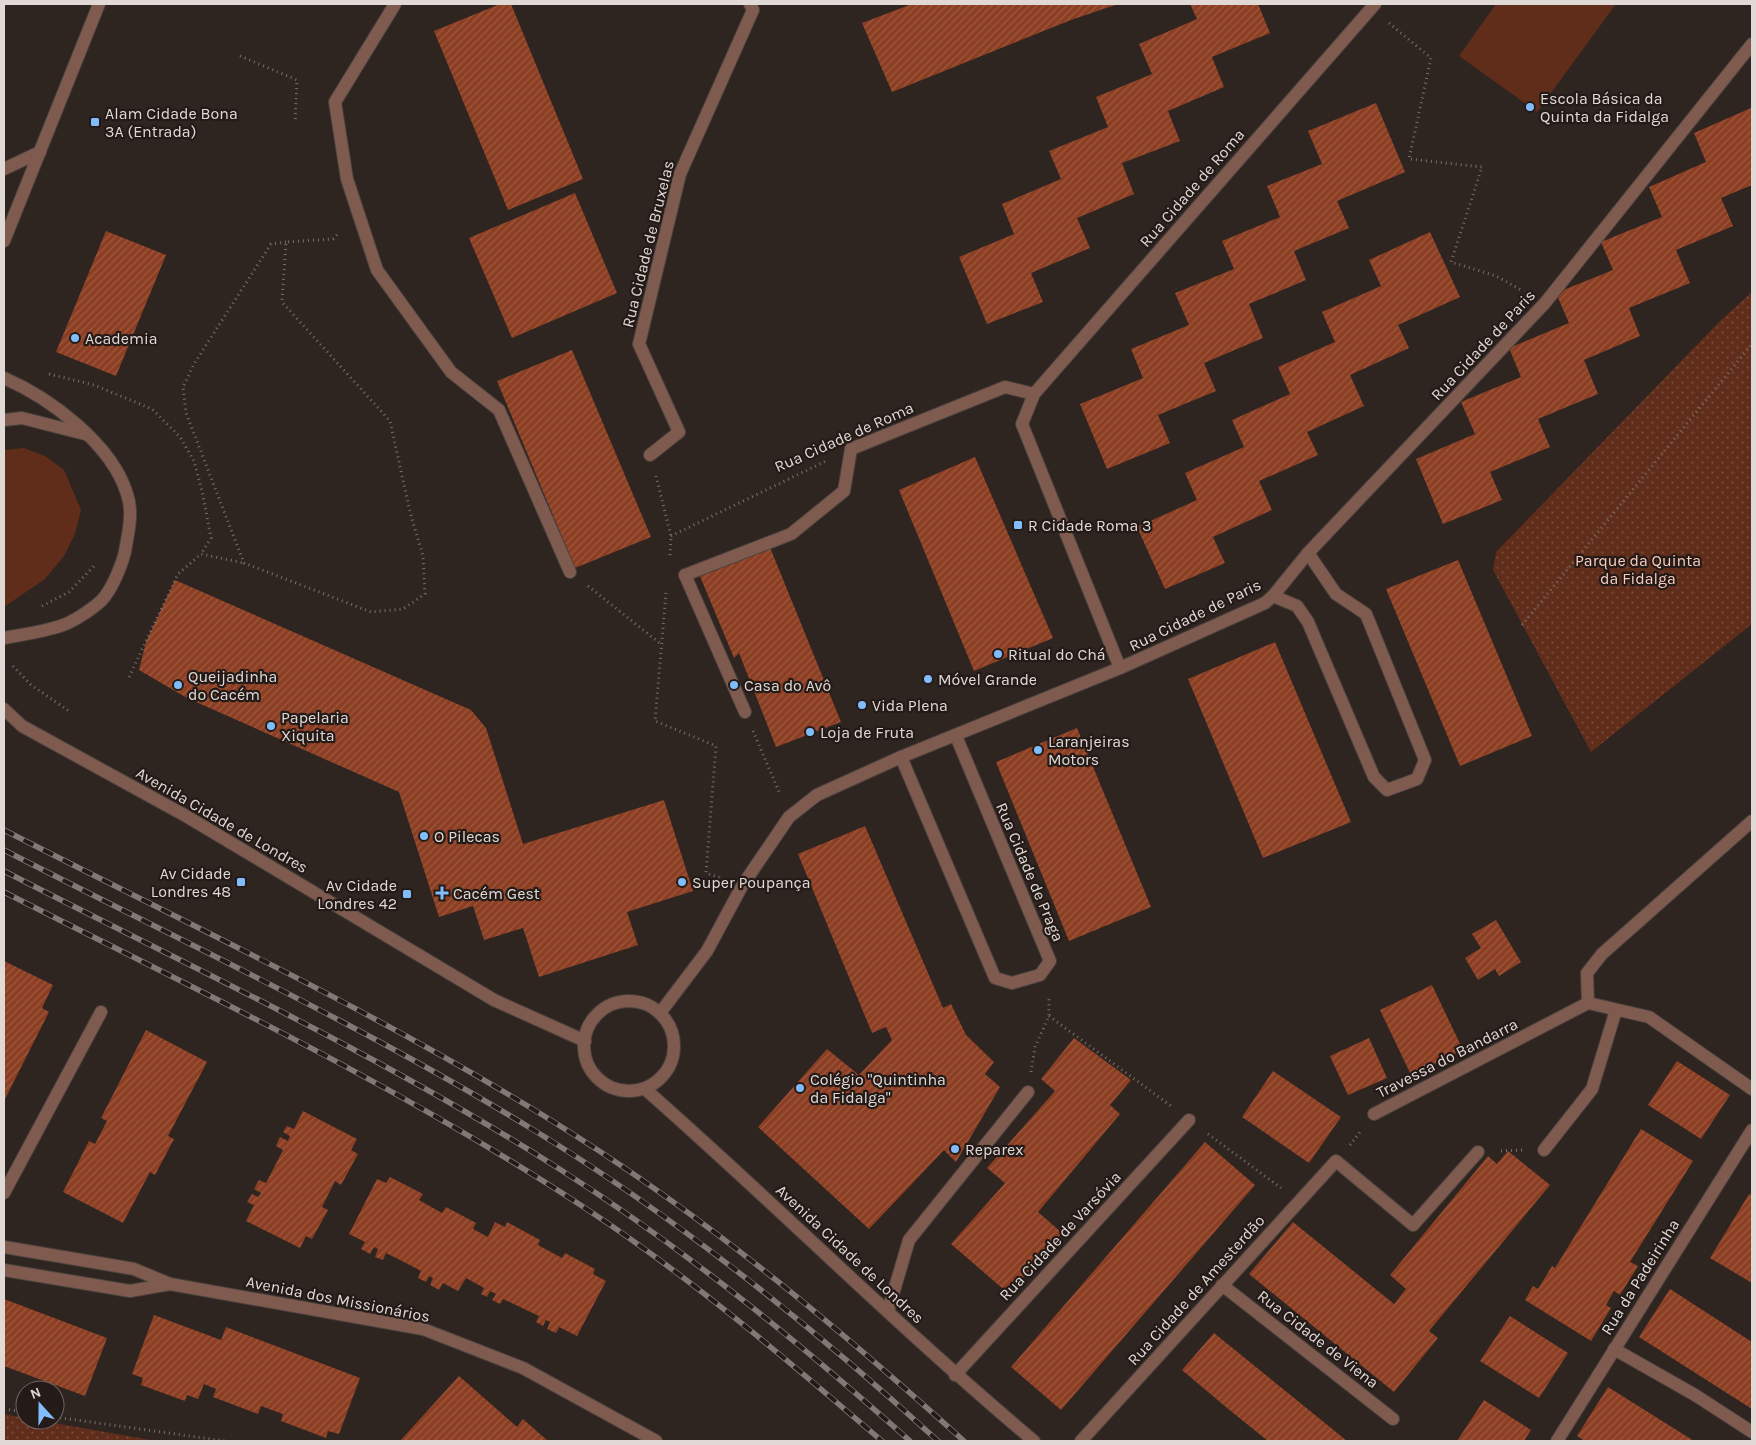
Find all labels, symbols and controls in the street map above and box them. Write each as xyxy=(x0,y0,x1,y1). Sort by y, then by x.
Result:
place label: Escola Básica da Quinta da Fidalga xyxy=(1540,89,1669,126)
marker: Escola Básica da Quinta da Fidalga xyxy=(1524,101,1536,113)
place label: Alam Cidade Bona 3A (Entrada) xyxy=(105,104,238,141)
marker: Alam Cidade Bona 3A (Entrada) xyxy=(89,116,101,128)
street label: Rua Cidade de Roma xyxy=(1136,125,1248,251)
street label: Rua Cidade de Bruxelas xyxy=(618,159,678,329)
street label: Rua Cidade de Paris xyxy=(1427,286,1539,404)
place label: Academia xyxy=(85,329,158,348)
marker: Academia xyxy=(69,332,81,344)
street label: Rua Cidade de Roma xyxy=(771,398,917,476)
place label: R Cidade Roma 3 xyxy=(1028,516,1152,535)
marker: R Cidade Roma 3 xyxy=(1012,519,1024,531)
park label: Parque da Quinta da Fidalga xyxy=(1575,551,1701,588)
street label: Rua Cidade de Paris xyxy=(1126,575,1264,655)
place label: Ritual do Chá xyxy=(1008,645,1106,664)
marker: Ritual do Chá xyxy=(992,648,1004,660)
place label: Queijadinha do Cacém xyxy=(188,667,277,704)
place label: Móvel Grande xyxy=(938,670,1037,689)
marker: Móvel Grande xyxy=(922,673,934,685)
place label: Casa do Avô xyxy=(744,676,831,695)
marker: Queijadinha do Cacém xyxy=(172,679,184,691)
marker: Casa do Avô xyxy=(728,679,740,691)
place label: Vida Plena xyxy=(872,696,948,715)
marker: Vida Plena xyxy=(856,699,868,711)
place label: Papelaria Xiquita xyxy=(281,708,349,745)
marker: Papelaria Xiquita xyxy=(265,720,277,732)
place label: Loja de Fruta xyxy=(820,723,914,742)
marker: Loja de Fruta xyxy=(804,726,816,738)
place label: Laranjeiras Motors xyxy=(1048,732,1130,769)
marker: Laranjeiras Motors xyxy=(1032,744,1044,756)
street label: Avenida Cidade de Londres xyxy=(133,763,311,877)
street label: Rua Cidade de Praga xyxy=(992,800,1068,944)
place label: O Pilecas xyxy=(434,827,500,846)
marker: O Pilecas xyxy=(418,830,430,842)
place label: Av Cidade Londres 48 xyxy=(151,864,231,901)
place label: Super Poupança xyxy=(692,873,811,892)
marker: Av Cidade Londres 48 xyxy=(235,876,247,888)
place label: Av Cidade Londres 42 xyxy=(317,876,397,913)
marker: Super Poupança xyxy=(676,876,688,888)
place label: Cacém Gest xyxy=(453,884,540,903)
marker: Cacém Gest xyxy=(435,886,449,900)
marker: Av Cidade Londres 42 xyxy=(401,888,413,900)
street label: Travessa do Bandarra xyxy=(1373,1014,1521,1102)
place label: Colégio "Quintinha da Fidalga" xyxy=(810,1070,946,1107)
marker: Colégio "Quintinha da Fidalga" xyxy=(794,1082,806,1094)
place label: Reparex xyxy=(965,1140,1023,1159)
marker: Reparex xyxy=(949,1143,961,1155)
street label: Rua Cidade de Varsóvia xyxy=(995,1167,1125,1305)
street label: Avenida Cidade de Londres xyxy=(772,1180,928,1328)
street label: Rua Cidade de Amesterdão xyxy=(1123,1211,1269,1369)
street label: Rua da Padeirinha xyxy=(1597,1216,1683,1338)
street label: Avenida dos Missionários xyxy=(244,1272,432,1326)
street label: Rua Cidade de Viena xyxy=(1254,1286,1382,1392)
north arrow xyxy=(15,1380,65,1430)
text: N xyxy=(28,1384,43,1403)

